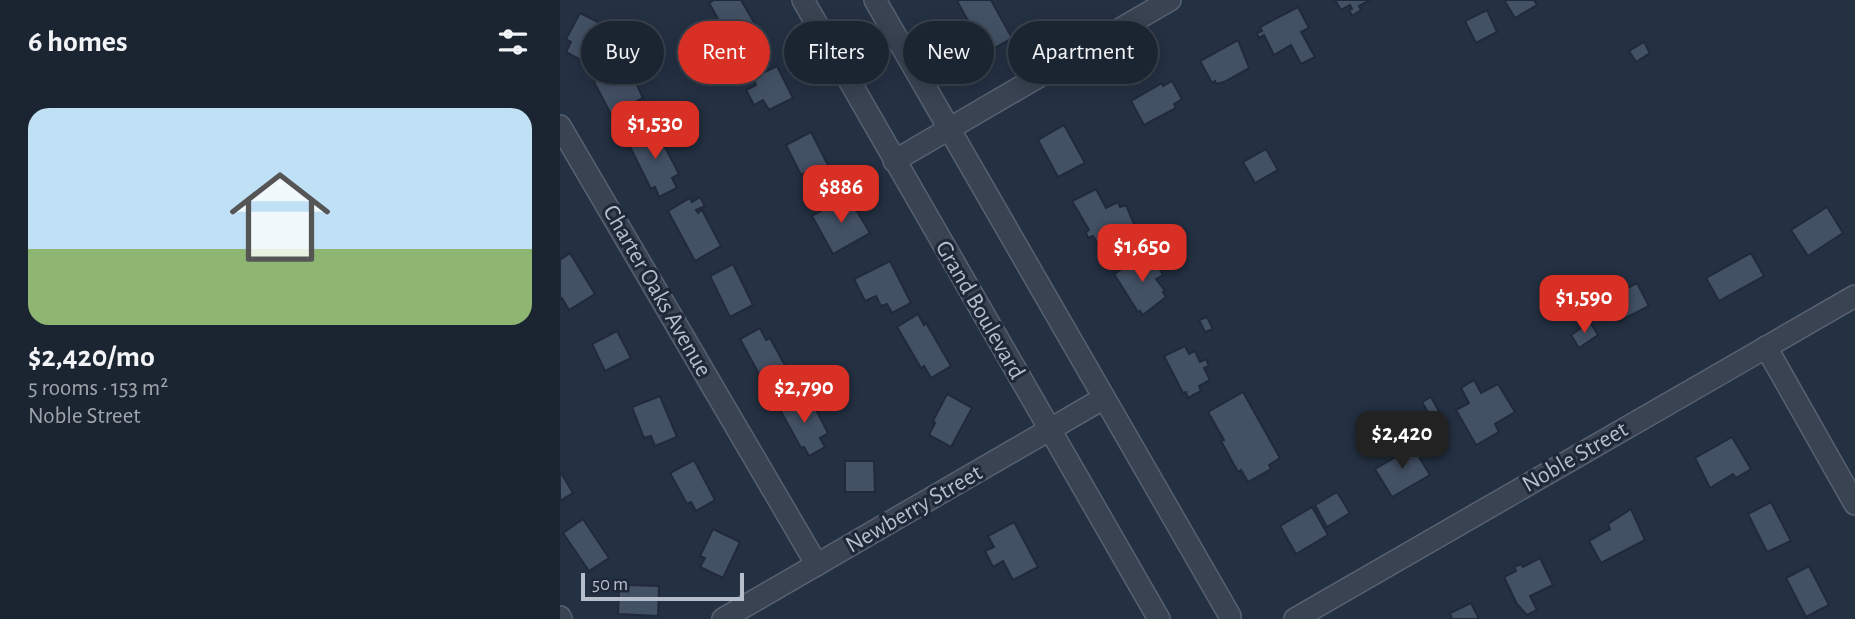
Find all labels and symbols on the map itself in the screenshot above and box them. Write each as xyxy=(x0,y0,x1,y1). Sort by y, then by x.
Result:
pin: $1,530 xyxy=(598,102,712,161)
pin: $886 xyxy=(800,166,882,225)
street label: Charter Oaks Avenue xyxy=(598,201,716,381)
pin: $1,650 xyxy=(1085,224,1199,284)
street label: Grand Boulevard xyxy=(931,237,1029,383)
pin: $1,590 xyxy=(1527,276,1641,335)
pin: $2,790 xyxy=(747,366,861,425)
pin: $2,420 xyxy=(1345,412,1459,471)
street label: Noble Street xyxy=(1518,417,1632,497)
street label: Newberry Street xyxy=(842,460,987,558)
scale bar xyxy=(581,570,744,602)

